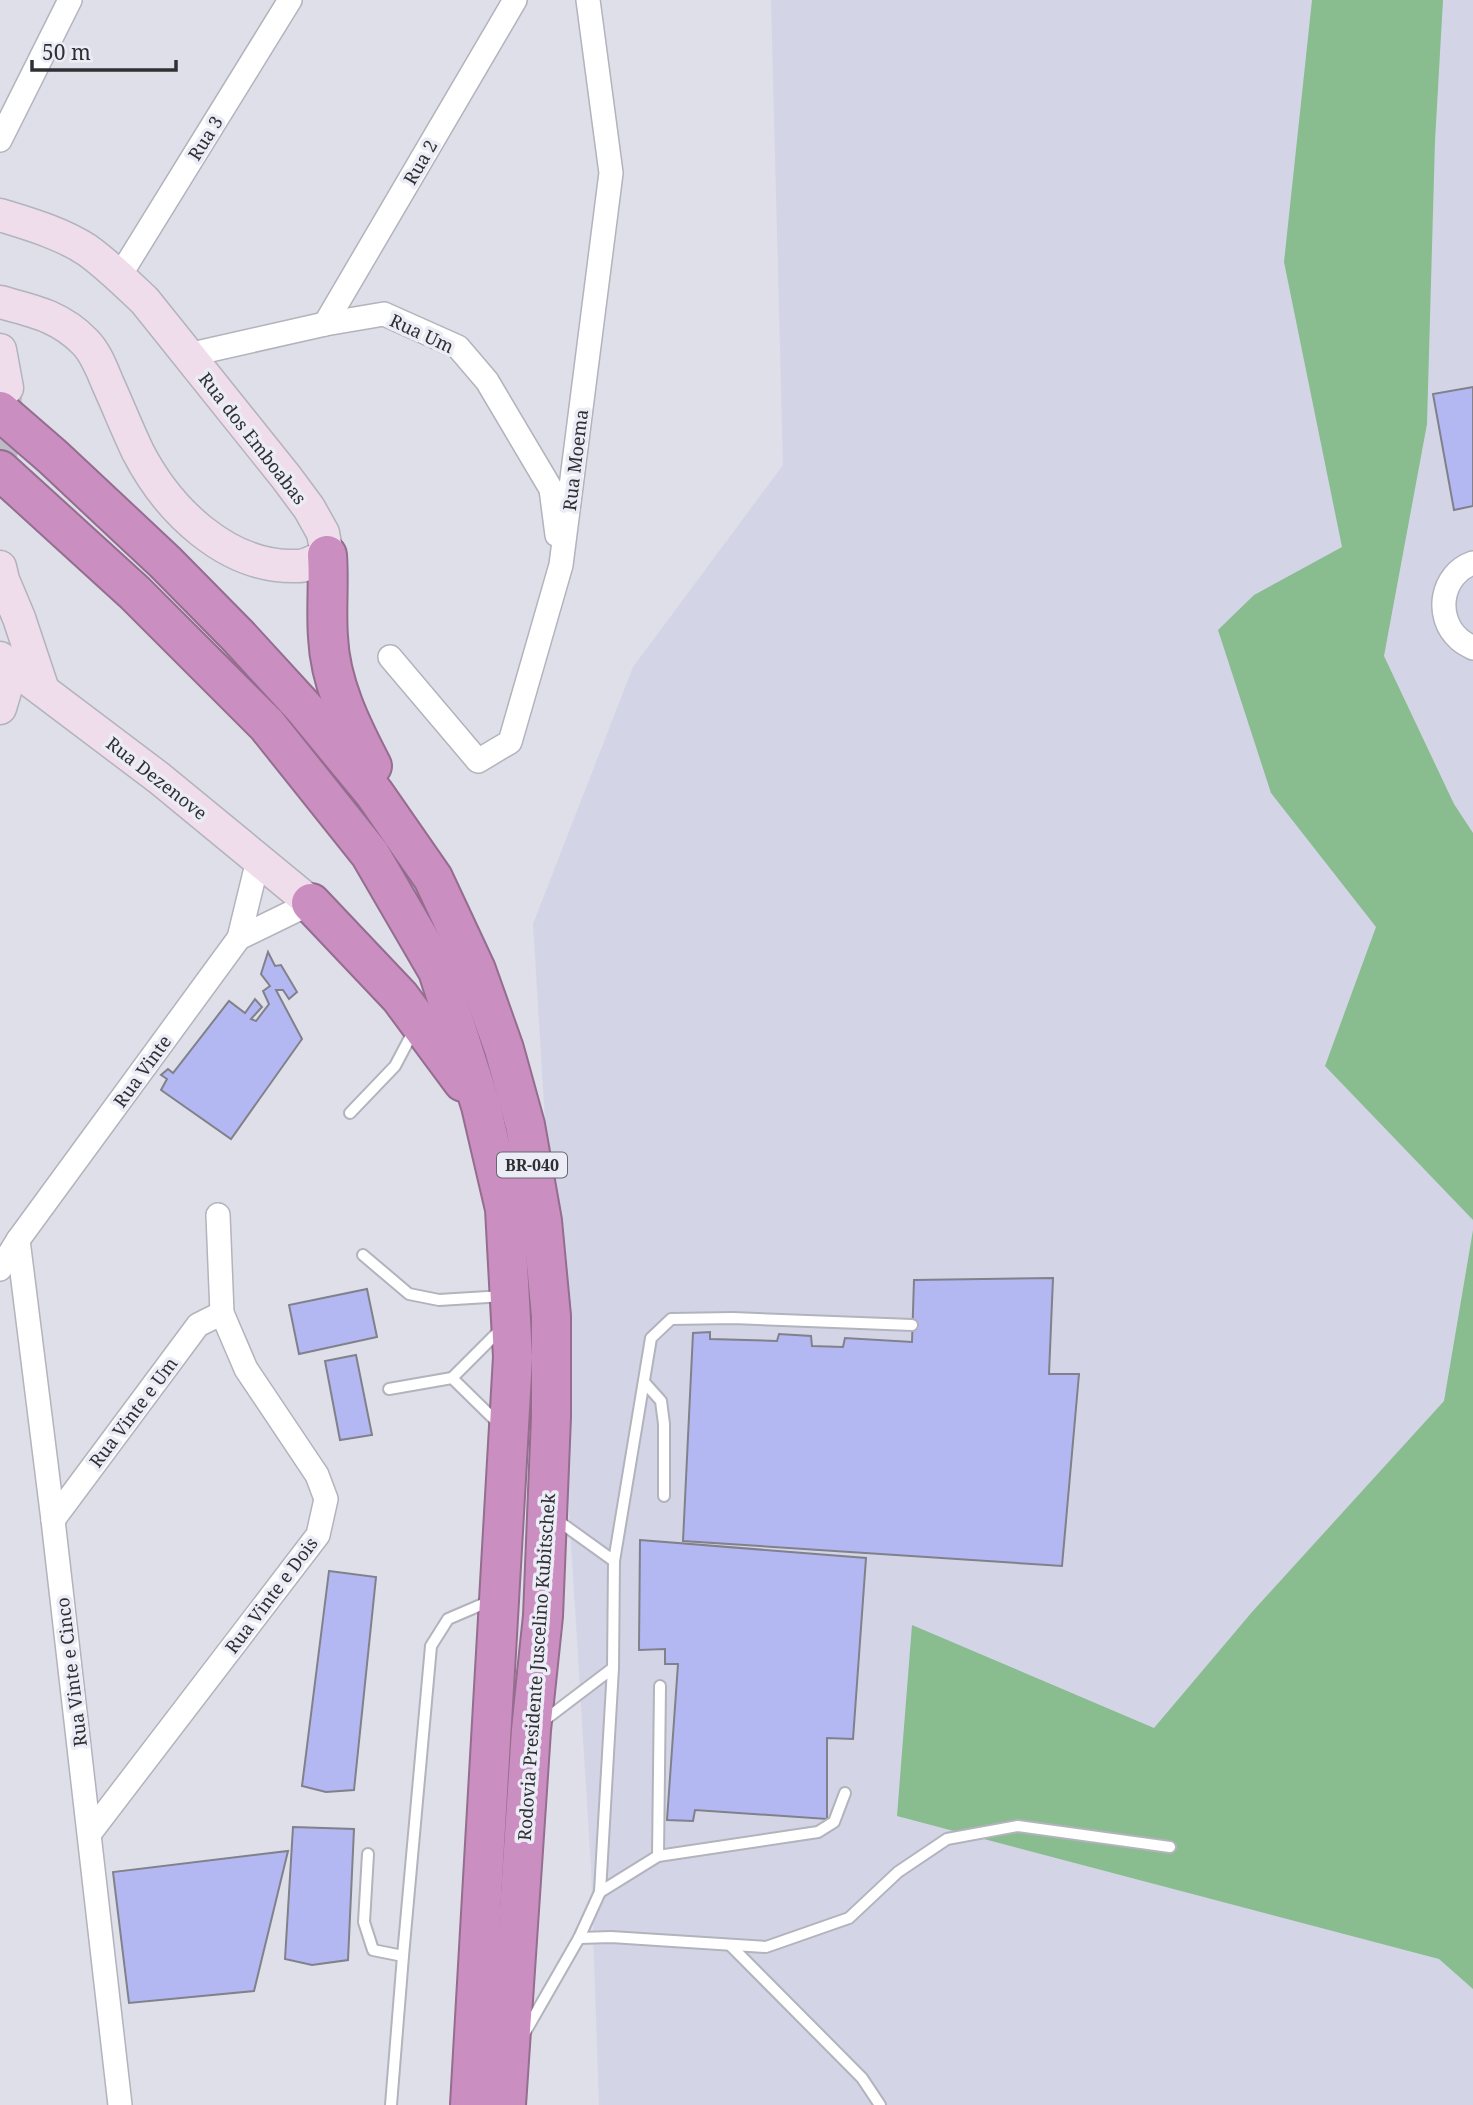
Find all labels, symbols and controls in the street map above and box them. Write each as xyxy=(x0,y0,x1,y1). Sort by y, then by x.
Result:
scale bar xyxy=(32,28,175,72)
text: 50 m xyxy=(42,38,91,66)
street label: Rua 3 xyxy=(182,111,228,165)
street label: Rua 2 xyxy=(398,135,442,189)
street label: Rua Um xyxy=(386,308,458,358)
street label: Rua dos Emboabas xyxy=(194,367,312,509)
street label: Rua Moema xyxy=(557,408,593,512)
street label: Rua Dezenove xyxy=(102,731,212,825)
street label: Rua Vinte xyxy=(108,1030,176,1112)
road number: BR-040 xyxy=(497,1152,567,1177)
street label: Rua Vinte e Um xyxy=(84,1352,182,1472)
street label: Rodovia Presidente Juscelino Kubitschek xyxy=(512,1492,560,1842)
street label: Rua Vinte e Dois xyxy=(219,1532,323,1658)
street label: Rua Vinte e Cinco xyxy=(50,1596,92,1748)

